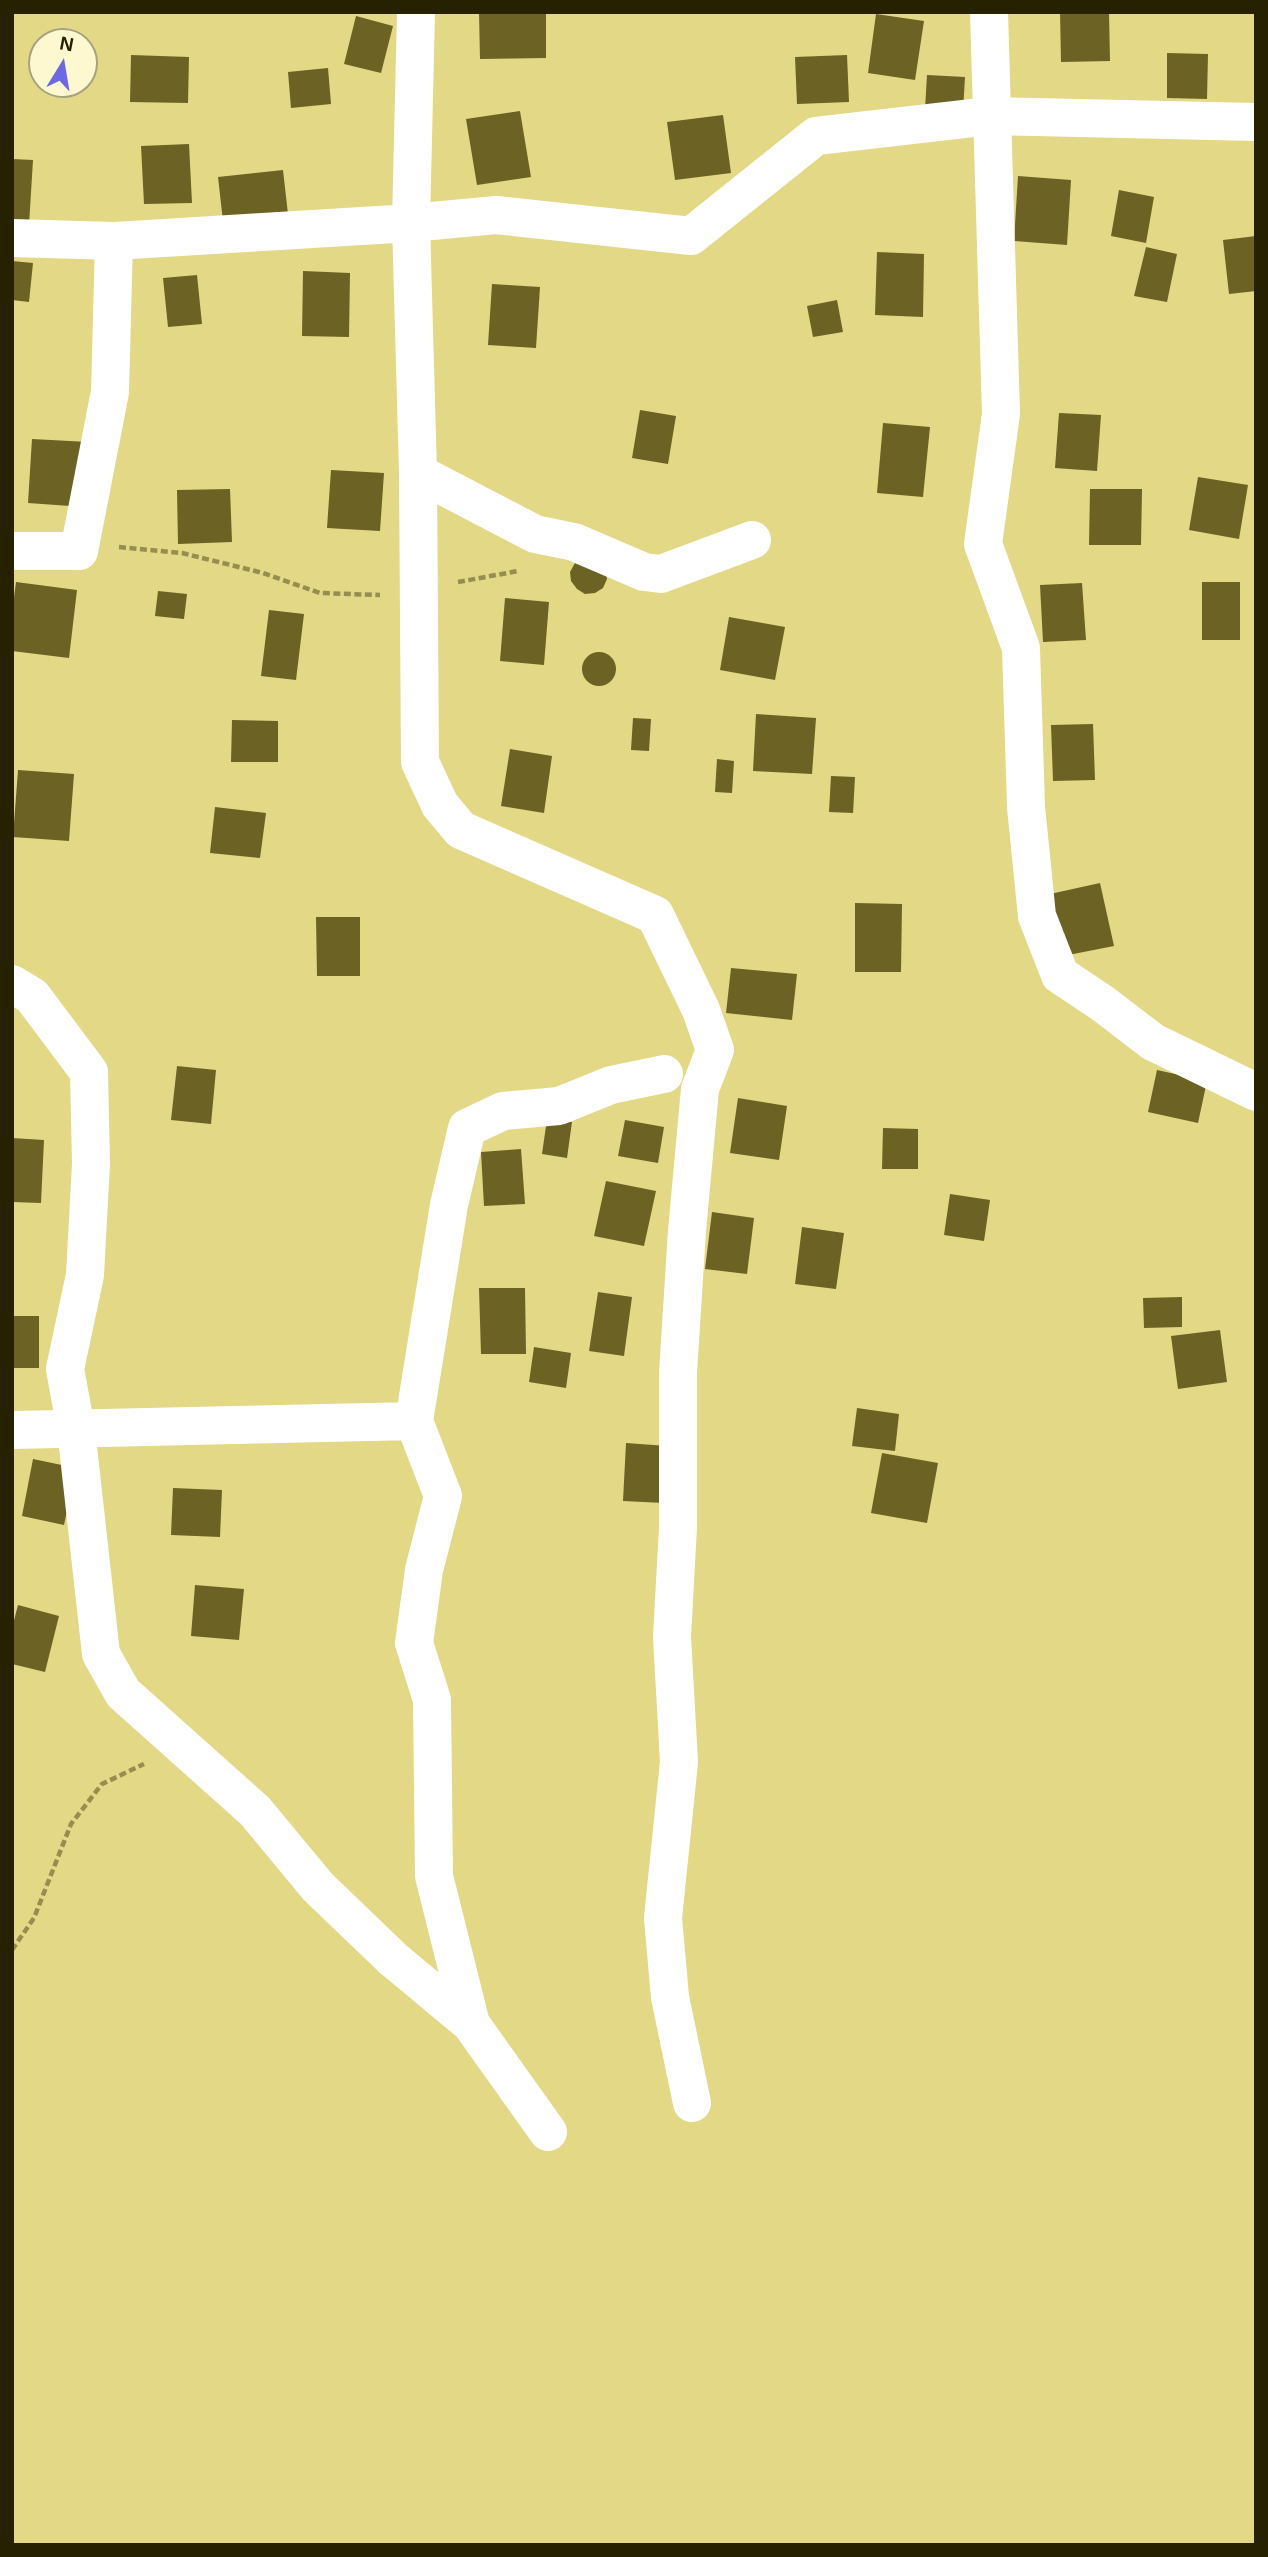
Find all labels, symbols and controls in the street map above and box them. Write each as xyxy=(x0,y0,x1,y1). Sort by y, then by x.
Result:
north arrow xyxy=(28,28,98,98)
text: N xyxy=(58,32,75,55)

